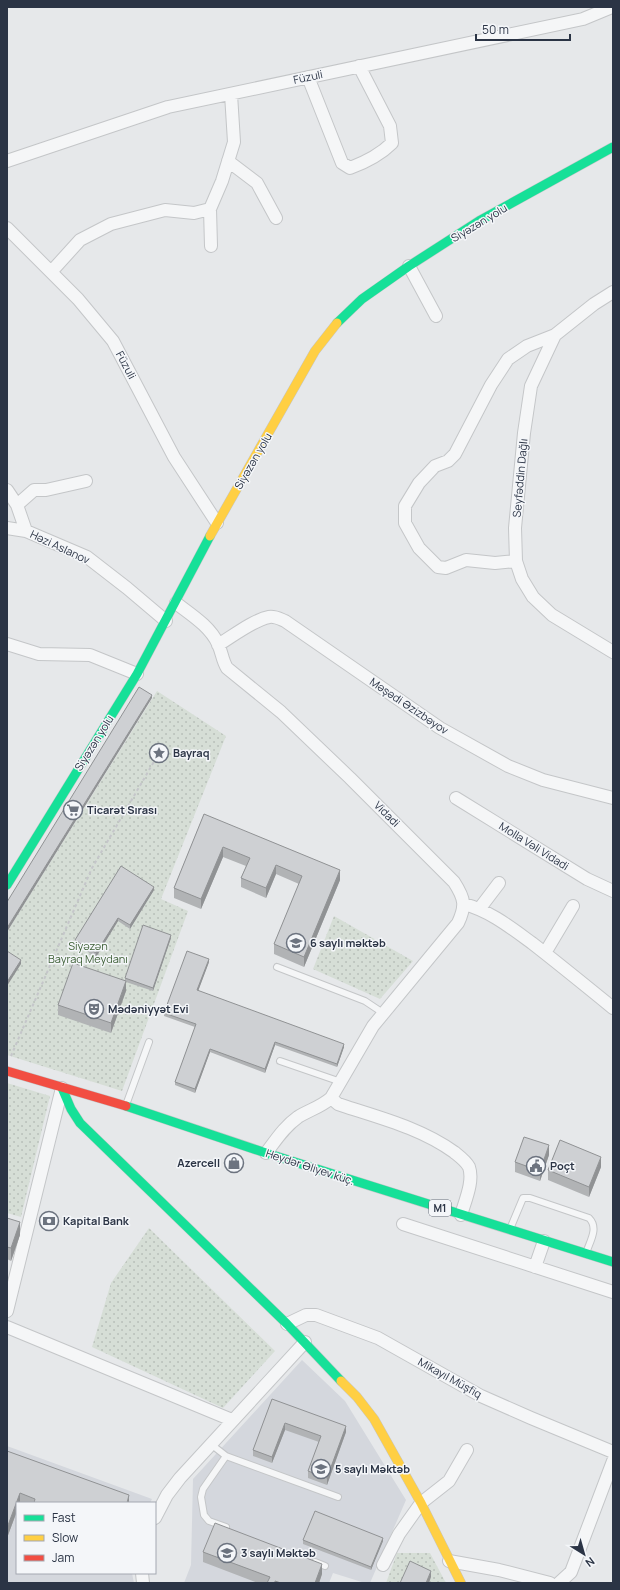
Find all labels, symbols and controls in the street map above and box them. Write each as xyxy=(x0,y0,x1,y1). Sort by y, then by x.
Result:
scale bar xyxy=(476,16,570,42)
text: 50 m xyxy=(482,21,509,38)
street label: Füzuli xyxy=(292,66,324,87)
street label: Siyəzən yolu xyxy=(448,200,510,245)
street label: Füzuli xyxy=(113,348,140,381)
street label: Siyəzən yolu xyxy=(230,430,275,492)
street label: Seyfəddin Dağlı xyxy=(509,438,530,518)
street label: Həzi Aslanov xyxy=(28,526,93,567)
street label: Məşədi Əzizbəyov xyxy=(367,674,452,738)
street label: Siyəzən yolu xyxy=(71,712,117,773)
place icon: Bayraq xyxy=(148,742,170,764)
place label: Bayraq xyxy=(173,745,210,760)
street label: Vidadi xyxy=(371,797,404,830)
supermarket icon: Ticarət Sırası xyxy=(62,799,84,821)
place label: Ticarət Sırası xyxy=(87,802,157,817)
street label: Molla Vəli Vidadi xyxy=(497,818,572,873)
school or university icon: 6 saylı məktəb xyxy=(285,932,307,954)
place label: 6 saylı məktəb xyxy=(310,935,386,950)
park label: Siyəzən Bayraq Meydanı xyxy=(48,938,128,966)
theatre icon: Mədəniyyət Evi xyxy=(83,998,105,1020)
place label: Mədəniyyət Evi xyxy=(108,1001,189,1016)
street label: Heydər Əliyev küç. xyxy=(264,1145,356,1188)
shop icon: Azercell xyxy=(223,1152,245,1174)
place label: Azercell xyxy=(177,1155,220,1170)
public building icon: Poçt xyxy=(525,1155,547,1177)
place label: Poçt xyxy=(550,1158,575,1173)
road number: M1 xyxy=(429,1200,451,1216)
bank icon: Kapital Bank xyxy=(38,1210,60,1232)
place label: Kapital Bank xyxy=(63,1213,130,1228)
street label: Mikayıl Müşfiq xyxy=(416,1354,485,1401)
school or university icon: 5 saylı Məktəb xyxy=(310,1458,332,1480)
place label: 5 saylı Məktəb xyxy=(335,1461,410,1476)
legend xyxy=(16,1502,156,1574)
text: Fast xyxy=(52,1509,76,1526)
text: Slow xyxy=(52,1529,78,1546)
north arrow xyxy=(564,1534,604,1574)
school or university icon: 3 saylı Məktəb xyxy=(216,1542,238,1564)
place label: 3 saylı Məktəb xyxy=(241,1545,316,1560)
text: Jam xyxy=(52,1549,74,1566)
text: N xyxy=(583,1554,598,1571)

